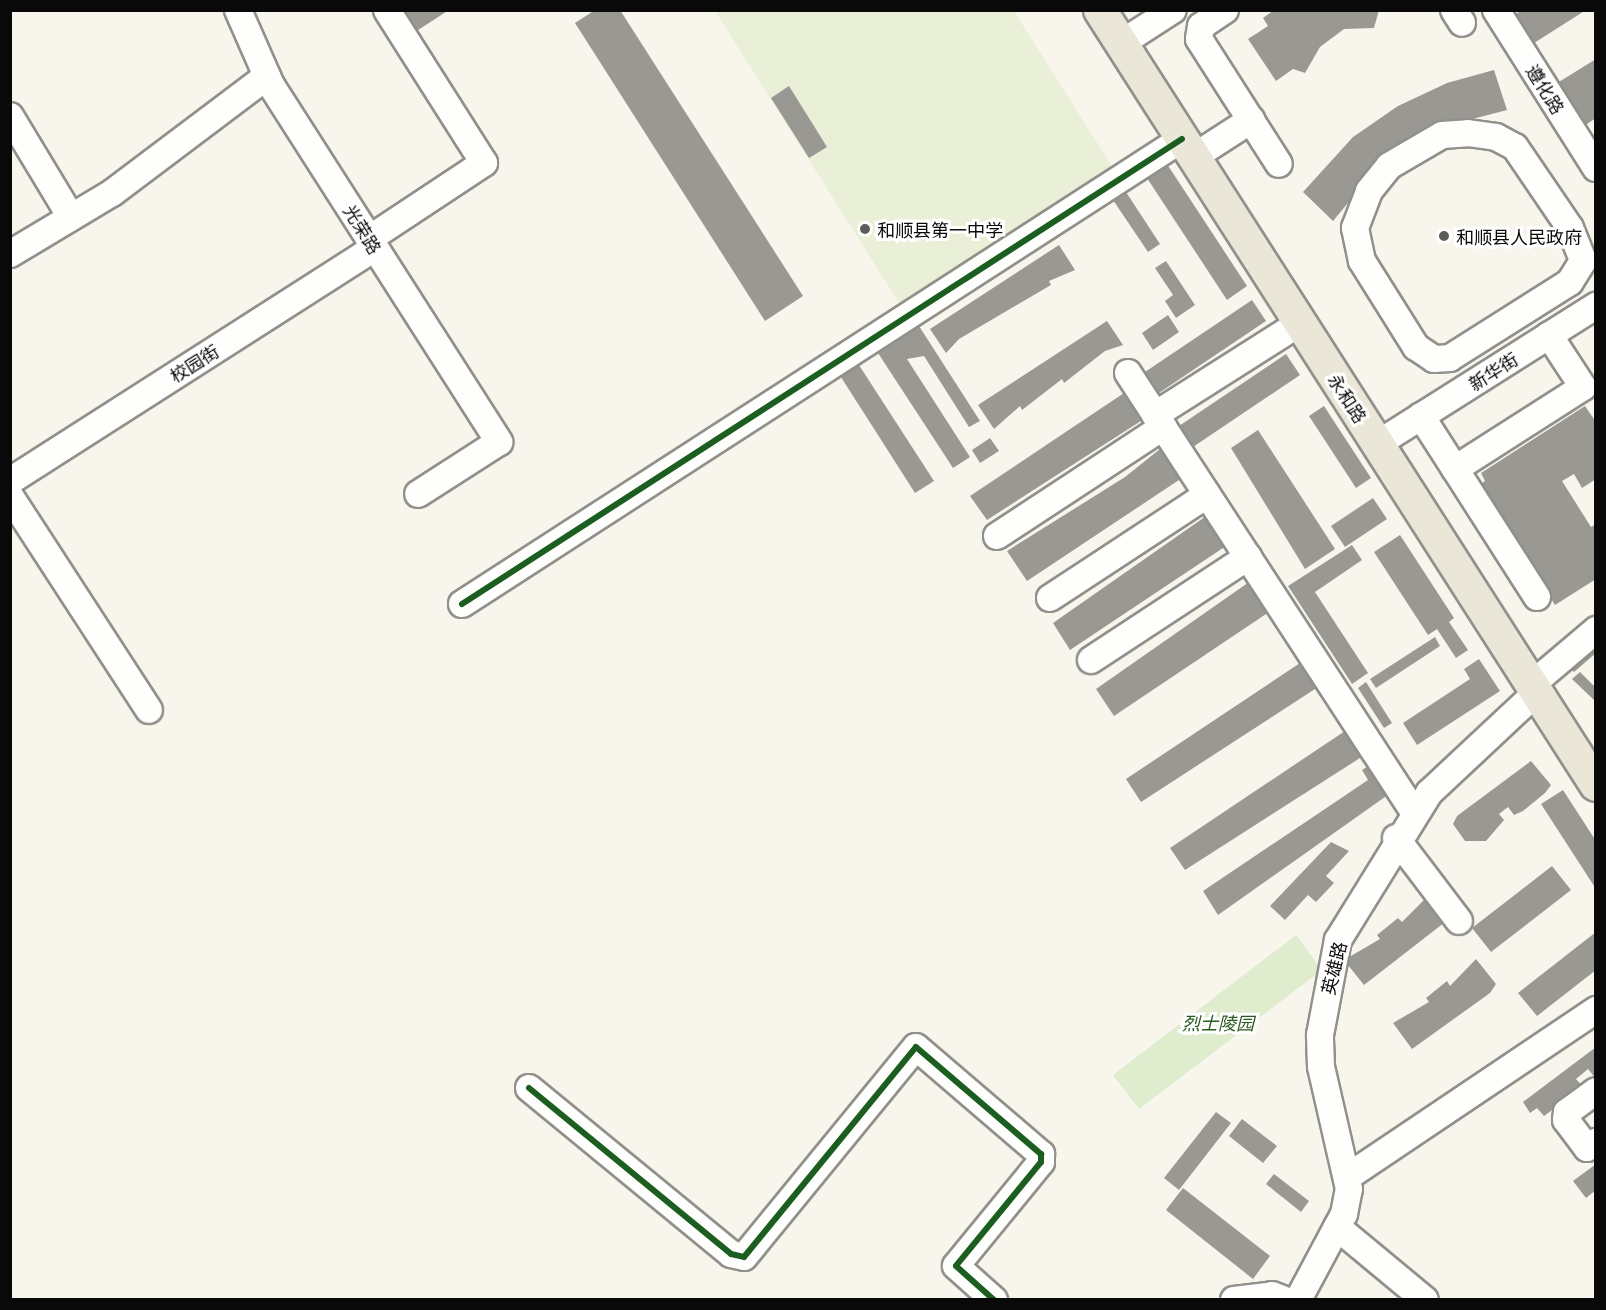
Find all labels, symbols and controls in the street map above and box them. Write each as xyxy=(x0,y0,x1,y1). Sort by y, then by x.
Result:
street label: 遵化路 xyxy=(1523,60,1569,118)
street label: 光荣路 xyxy=(340,200,386,258)
place label: 和顺县第一中学 xyxy=(877,218,1003,240)
marker: 和顺县第一中学 xyxy=(858,222,872,236)
place label: 和顺县人民政府 xyxy=(1456,225,1582,247)
marker: 和顺县人民政府 xyxy=(1437,229,1451,243)
street label: 校园街 xyxy=(165,340,223,386)
street label: 新华街 xyxy=(1464,348,1522,394)
street label: 永和路 xyxy=(1324,369,1372,427)
street label: 英雄路 xyxy=(1316,939,1350,997)
park label: 烈士陵园 xyxy=(1182,1011,1254,1033)

